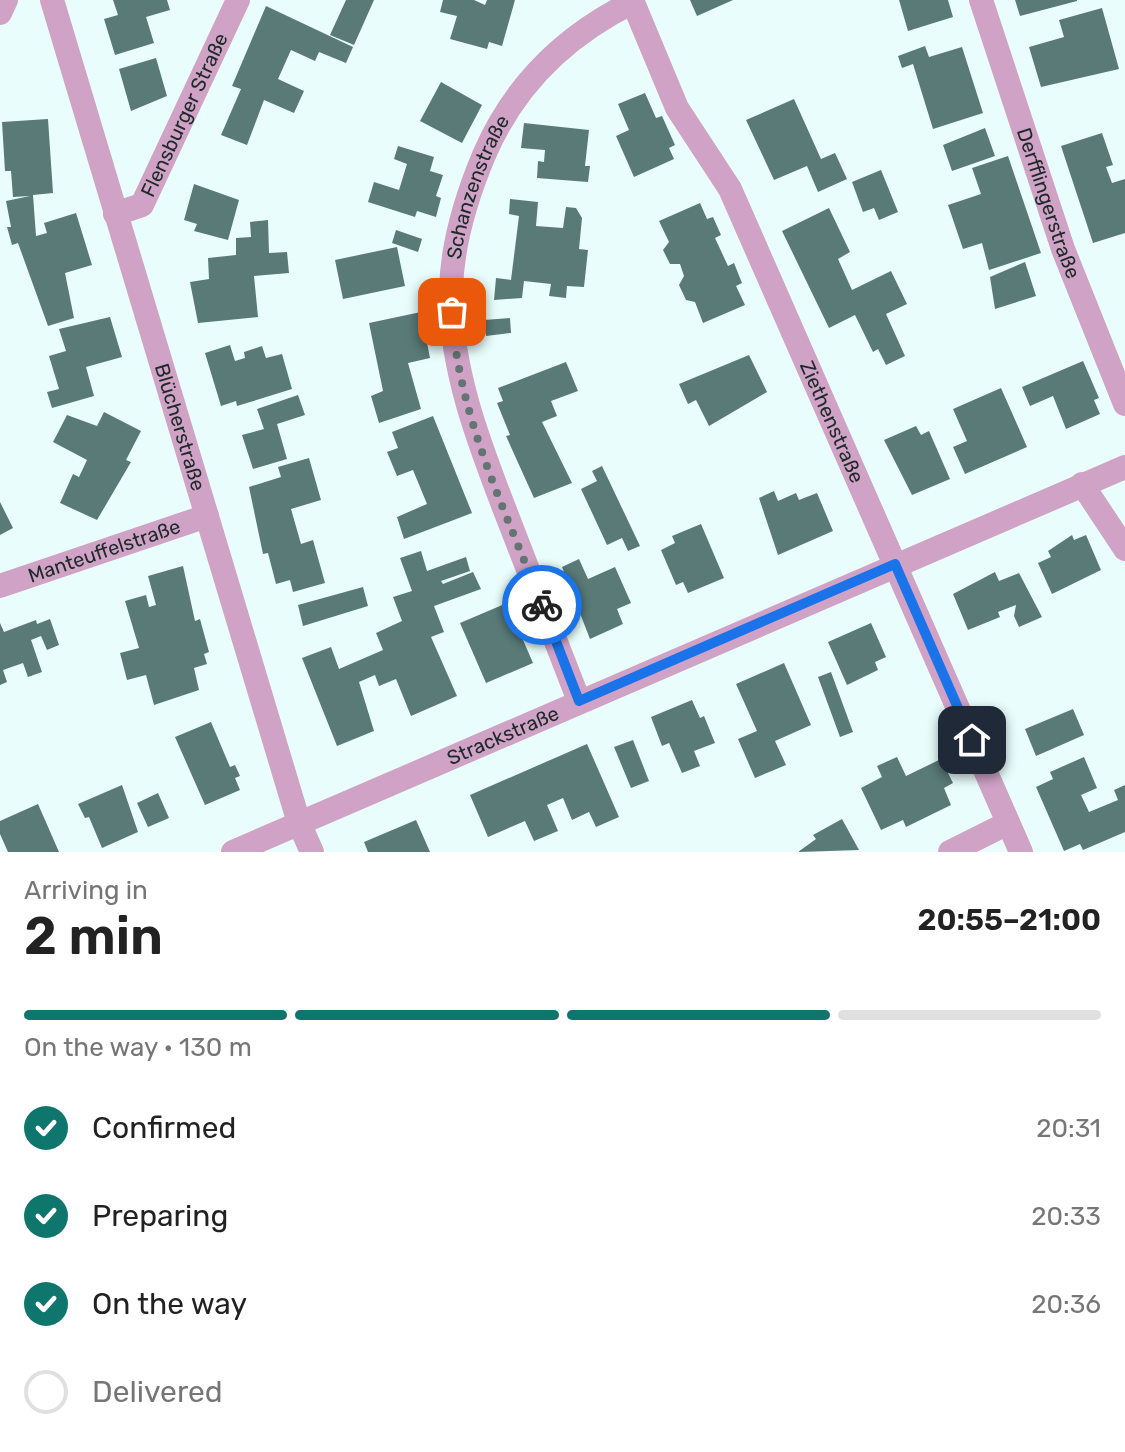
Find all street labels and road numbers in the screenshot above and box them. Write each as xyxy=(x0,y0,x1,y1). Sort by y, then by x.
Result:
street label: Flensburger Straße xyxy=(136,29,233,201)
street label: Schanzenstraße xyxy=(442,110,514,261)
street label: Derfflingerstraße xyxy=(1012,124,1086,282)
street label: Ziethenstraße xyxy=(795,357,869,486)
street label: Blücherstraße xyxy=(150,361,211,494)
street label: Manteuffelstraße xyxy=(25,514,183,588)
street label: Strackstraße xyxy=(443,701,563,770)

